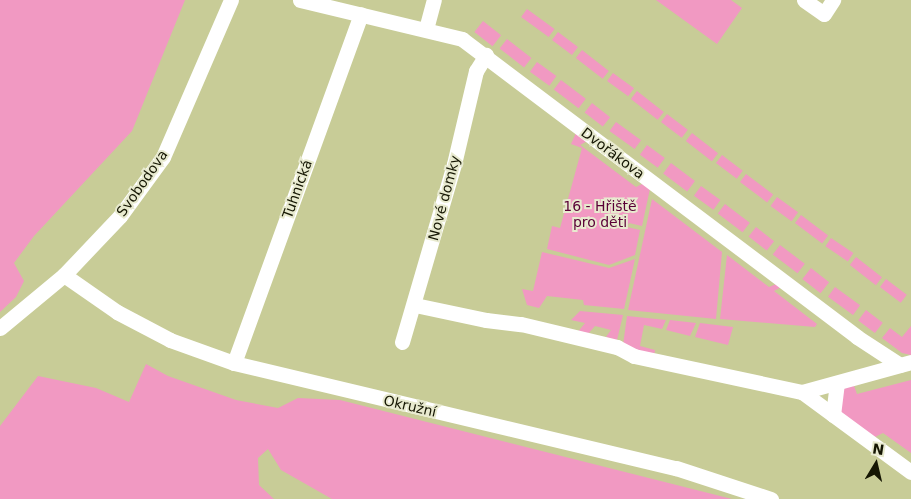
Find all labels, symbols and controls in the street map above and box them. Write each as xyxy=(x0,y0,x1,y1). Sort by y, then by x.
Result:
street label: Dvořákova xyxy=(578,124,648,182)
street label: Svobodova xyxy=(113,146,171,220)
street label: Nové domky xyxy=(425,154,463,242)
street label: Tuhnická xyxy=(279,157,315,221)
park label: 16 - Hřiště pro děti xyxy=(563,198,637,230)
street label: Okružní xyxy=(382,392,438,420)
north arrow xyxy=(851,439,901,489)
text: N xyxy=(871,440,885,458)

